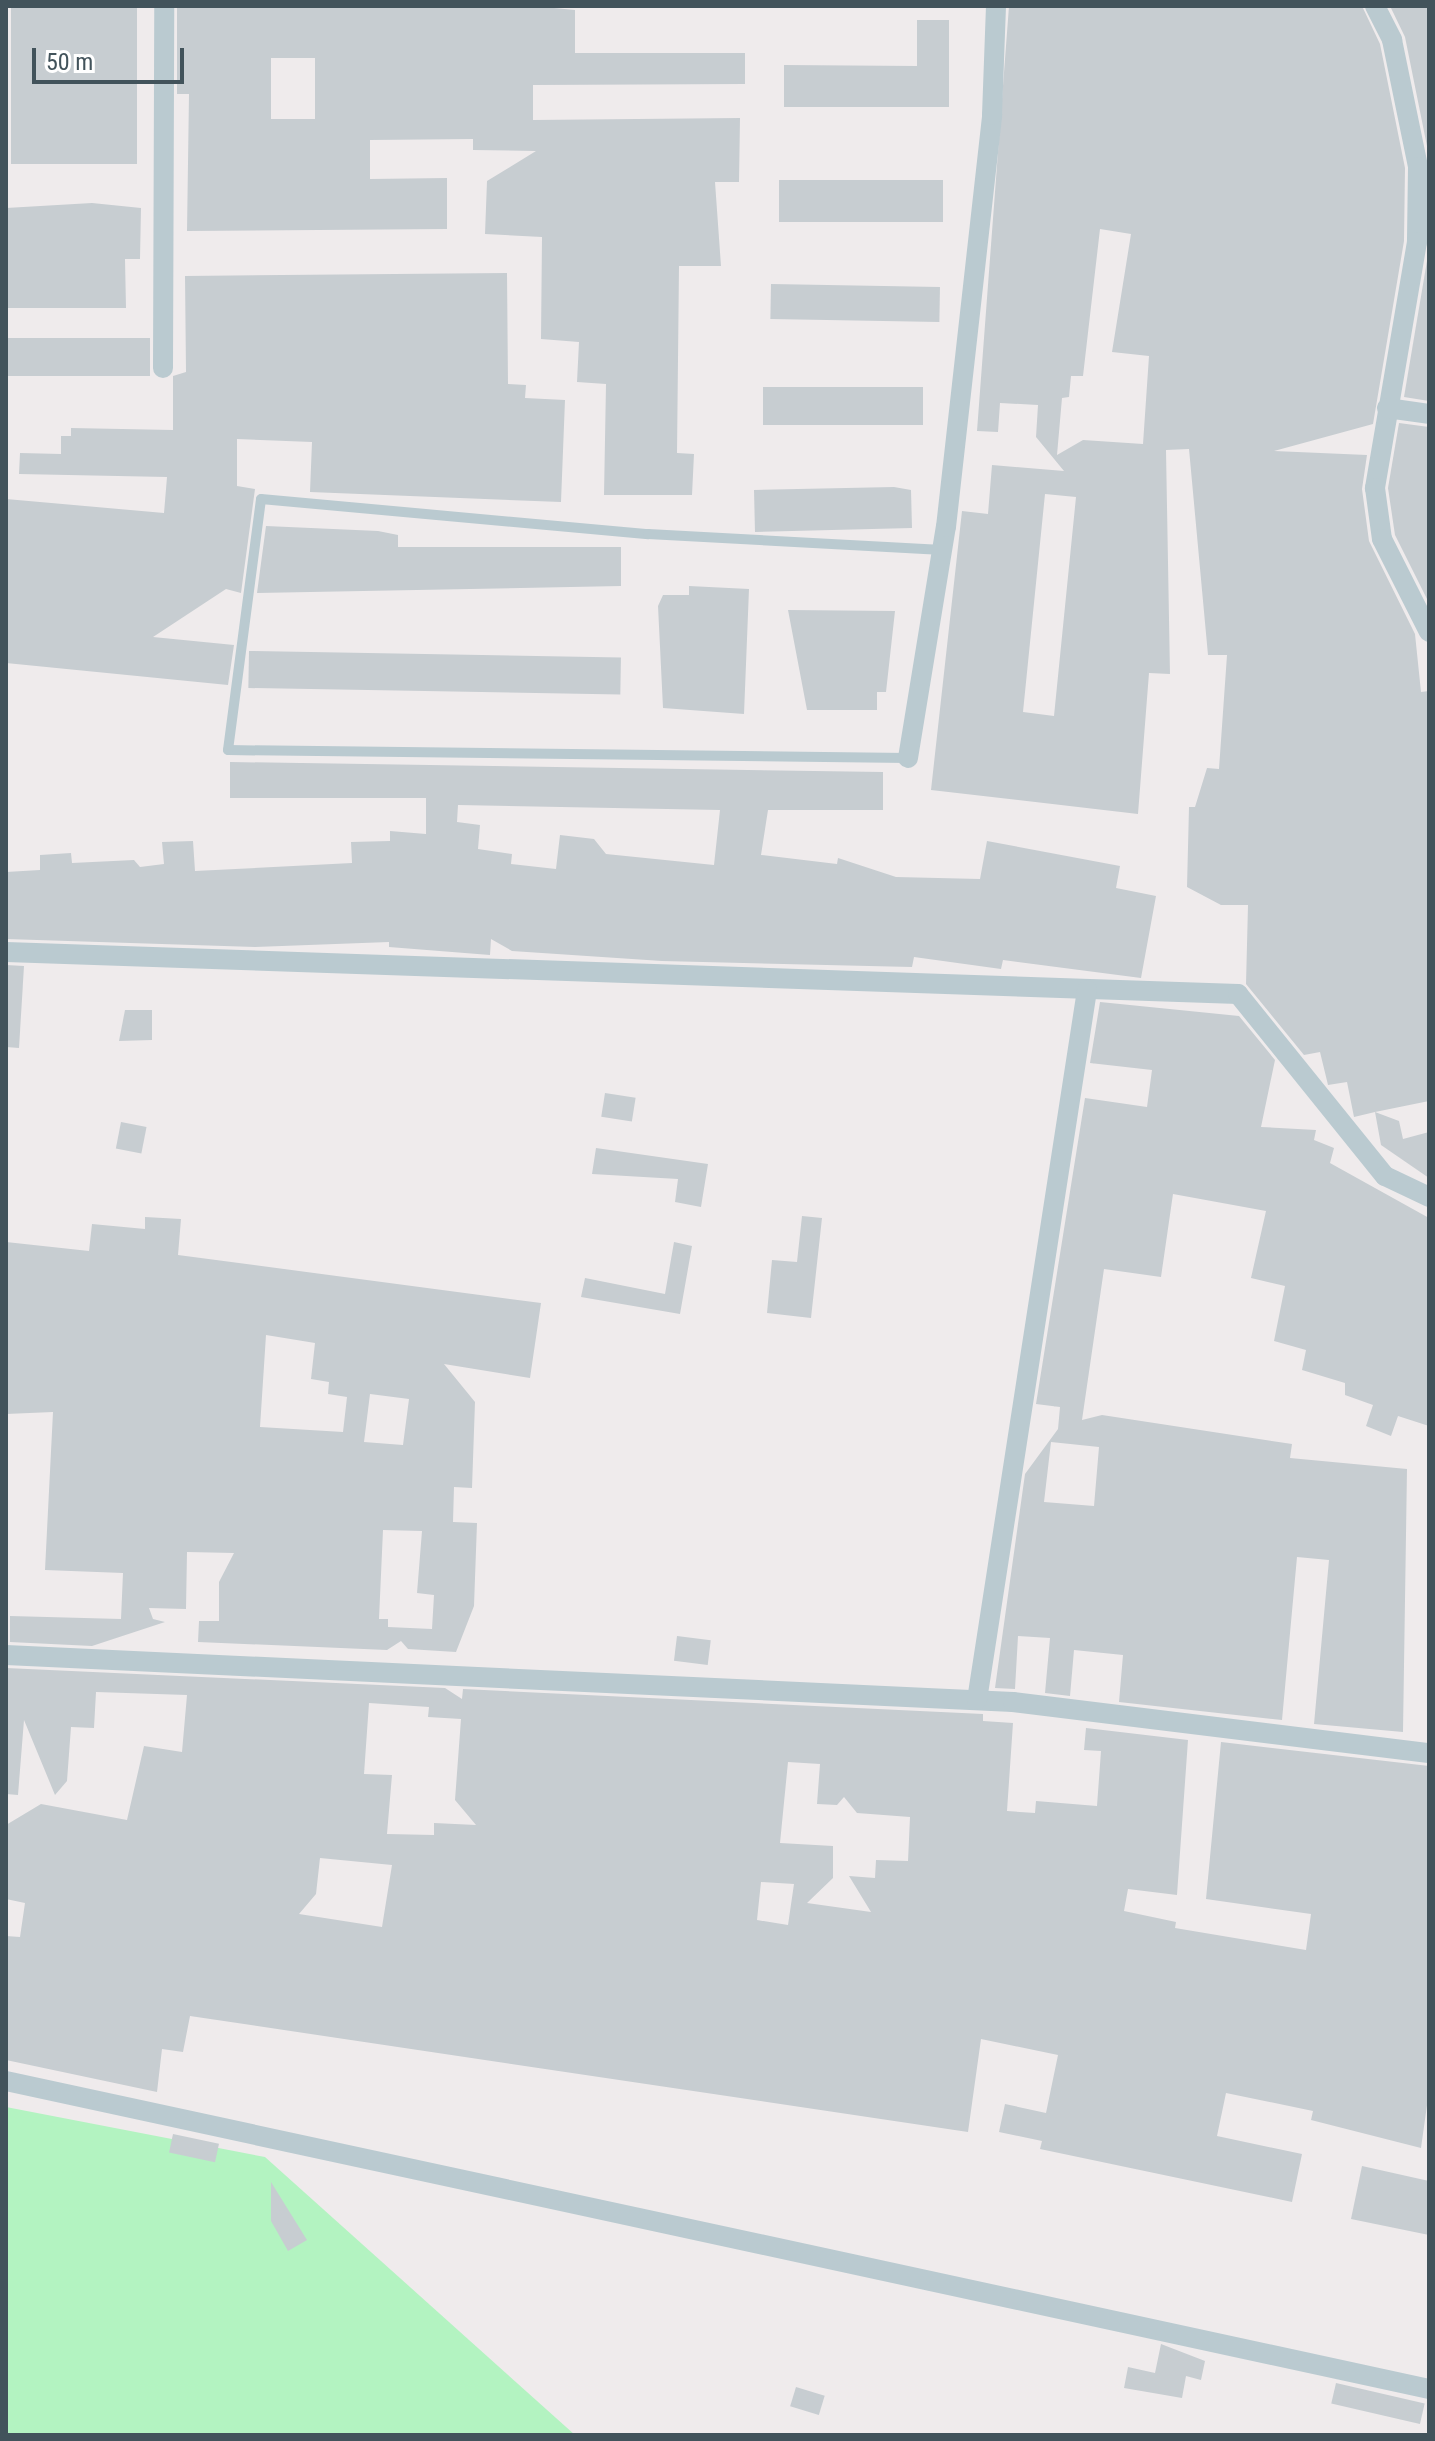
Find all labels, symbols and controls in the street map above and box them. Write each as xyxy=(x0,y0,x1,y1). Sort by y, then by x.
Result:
scale bar xyxy=(36,32,188,82)
text: 50 m xyxy=(46,48,93,76)

